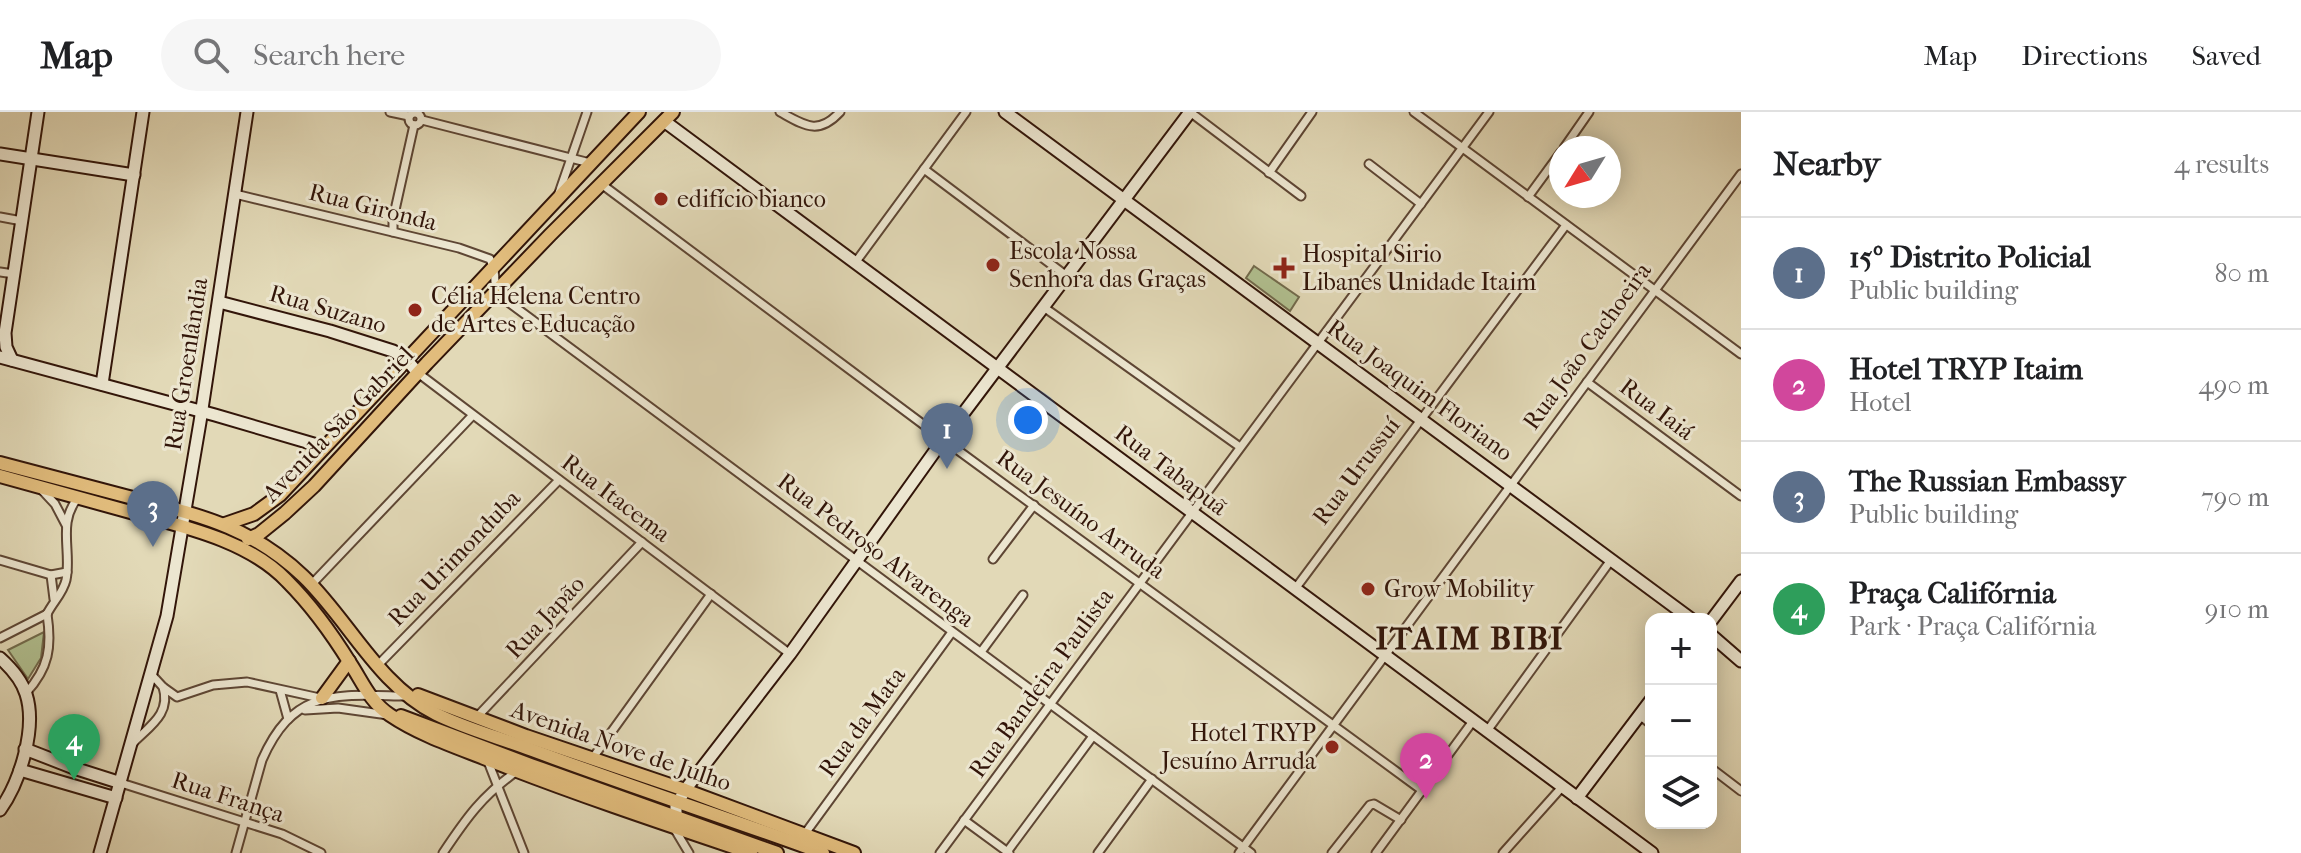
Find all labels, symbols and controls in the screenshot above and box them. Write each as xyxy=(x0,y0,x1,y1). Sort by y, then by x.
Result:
search box xyxy=(161,19,721,91)
text: Map xyxy=(40,33,113,78)
icon: search xyxy=(189,33,233,77)
text: Search here xyxy=(253,38,405,73)
text: Map xyxy=(1924,39,1977,72)
text: Directions xyxy=(2021,39,2148,72)
text: Saved xyxy=(2192,39,2261,72)
north arrow xyxy=(1549,136,1621,208)
text: Nearby xyxy=(1773,144,1880,184)
text: 4 results xyxy=(2174,149,2269,180)
street label: Rua Gironda xyxy=(306,178,441,237)
place label: edifício bianco xyxy=(677,185,826,213)
marker: edifício bianco xyxy=(652,190,670,208)
place label: Escola Nossa Senhora das Graças xyxy=(1009,237,1206,294)
place label: Hospital Sirio Libanes Unidade Itaim xyxy=(1302,240,1536,296)
text: 15º Distrito Policial xyxy=(1849,240,2091,275)
marker: Escola Nossa Senhora das Graças xyxy=(984,256,1002,274)
street label: Rua João Cachoeira xyxy=(1517,256,1657,435)
marker: Hospital Sirio Libanes Unidade Itaim xyxy=(1273,257,1295,279)
text: 1 xyxy=(1794,258,1804,289)
text: 80 m xyxy=(2214,258,2269,289)
street label: Rua Groenlândia xyxy=(159,275,214,452)
text: Public building xyxy=(1849,275,2018,306)
street label: Rua Suzano xyxy=(266,279,390,339)
place label: Célia Helena Centro de Artes e Educação xyxy=(431,282,640,339)
marker: Célia Helena Centro de Artes e Educação xyxy=(406,301,424,319)
street label: Rua Joaquim Floriano xyxy=(1322,313,1518,467)
street label: Avenida São Gabriel xyxy=(256,340,420,508)
text: Hotel TRYP Itaim xyxy=(1849,352,2083,387)
text: 2 xyxy=(1792,370,1806,401)
text: 490 m xyxy=(2198,370,2269,401)
street label: Rua Iaiá xyxy=(1614,372,1700,446)
text: Hotel xyxy=(1849,387,1912,418)
your location xyxy=(1008,400,1048,440)
pin: 1 xyxy=(921,403,973,469)
street label: Rua Urussuí xyxy=(1306,411,1406,530)
street label: Rua Tabapuã xyxy=(1109,419,1233,522)
street label: Rua Jesuíno Arruda xyxy=(991,443,1172,585)
street label: Rua Itacema xyxy=(556,448,677,549)
text: The Russian Embassy xyxy=(1849,464,2125,499)
street label: Rua Pedroso Alvarenga xyxy=(772,467,980,634)
pin: 3 xyxy=(127,481,179,547)
text: 3 xyxy=(1794,482,1804,513)
text: 790 m xyxy=(2201,482,2269,513)
street label: Rua Urimonduba xyxy=(382,483,527,632)
text: Public building xyxy=(1849,499,2018,530)
street label: Rua Japão xyxy=(500,570,590,664)
place label: Grow Mobility xyxy=(1384,575,1535,603)
text: Praça Califórnia xyxy=(1849,576,2056,611)
marker: Grow Mobility xyxy=(1359,580,1377,598)
street label: Rua Bandeira Paulista xyxy=(963,582,1120,783)
text: 4 xyxy=(1791,594,1807,625)
text: 910 m xyxy=(2205,594,2269,625)
text: Park · Praça Califórnia xyxy=(1849,611,2096,642)
map controls xyxy=(1645,613,1717,829)
button: + xyxy=(1645,613,1717,685)
district label: ITAIM BIBI xyxy=(1376,620,1564,657)
street label: Rua da Mata xyxy=(813,661,912,782)
button: − xyxy=(1645,685,1717,757)
street label: Avenida Nove de Julho xyxy=(506,695,735,797)
pin: 4 xyxy=(48,714,100,780)
place label: Hotel TRYP Jesuíno Arruda xyxy=(1159,719,1317,775)
pin: 2 xyxy=(1400,733,1452,799)
marker: Hotel TRYP Jesuíno Arruda xyxy=(1323,738,1341,756)
button: layers xyxy=(1645,757,1717,829)
street label: Rua França xyxy=(168,766,289,830)

